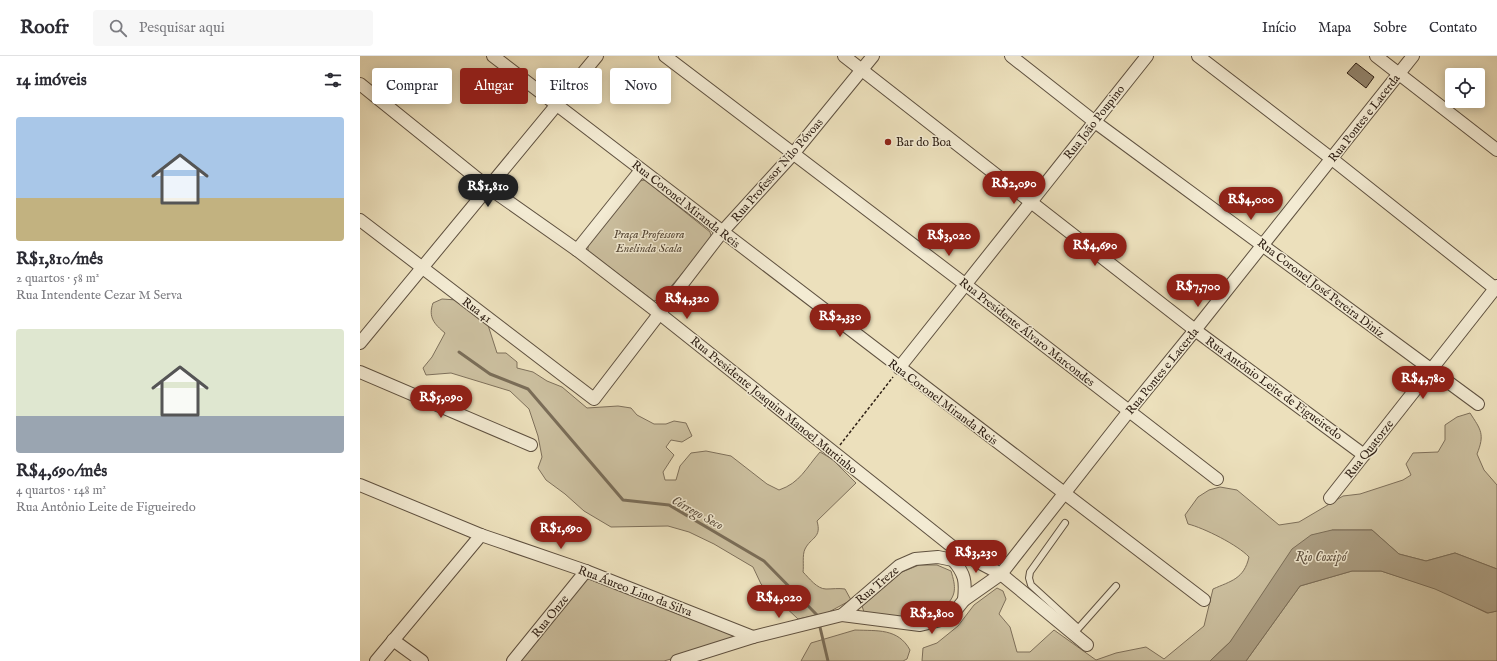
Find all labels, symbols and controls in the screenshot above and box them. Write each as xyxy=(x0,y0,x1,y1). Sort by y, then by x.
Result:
search box xyxy=(93,10,373,46)
text: Roofr xyxy=(20,16,69,40)
icon: search xyxy=(107,17,129,39)
text: Pesquisar aqui xyxy=(139,18,225,37)
text: Início xyxy=(1262,19,1296,37)
text: Mapa xyxy=(1318,19,1351,37)
text: Sobre xyxy=(1373,19,1407,37)
text: Contato xyxy=(1429,19,1477,37)
chip: Comprar xyxy=(372,68,452,104)
chip: Alugar xyxy=(460,68,528,104)
chip: Filtros xyxy=(536,68,602,104)
chip: Novo xyxy=(610,68,671,104)
map controls xyxy=(1445,68,1485,108)
button: locate xyxy=(1445,68,1485,108)
icon: filters xyxy=(322,69,344,91)
text: 14 imóveis xyxy=(16,70,87,91)
street label: Rua Pontes e Lacerda xyxy=(1325,71,1404,165)
street label: Rua João Poupino xyxy=(1061,82,1129,163)
street label: Rua Professor Nilo Póvoas xyxy=(728,115,827,225)
place label: Bar do Boa xyxy=(896,135,952,150)
marker: Bar do Boa xyxy=(883,137,893,147)
icon: home xyxy=(144,143,216,215)
street label: Rua Coronel Miranda Reis xyxy=(628,157,743,251)
pin: R$2,090 xyxy=(977,171,1051,205)
pin: R$1,810 xyxy=(451,174,525,208)
text: R$2,090 xyxy=(991,175,1037,192)
text: R$1,810 xyxy=(467,178,509,195)
pin: R$4,000 xyxy=(1214,187,1288,221)
text: R$4,000 xyxy=(1228,191,1274,208)
pin: R$3,020 xyxy=(912,223,986,257)
park label: Praça Professora Enelinda Scala xyxy=(613,227,685,256)
text: R$3,020 xyxy=(927,227,971,244)
pin: R$4,690 xyxy=(1058,233,1132,267)
street label: Rua Coronel José Pereira Diniz xyxy=(1253,236,1388,342)
text: R$4,690 xyxy=(1073,237,1117,254)
text: R$1,810/mês xyxy=(16,249,103,270)
text: 2 quartos · 58 m² xyxy=(16,270,99,287)
street label: Rua Presidente Álvaro Marcondes xyxy=(956,274,1098,390)
pin: R$7,700 xyxy=(1161,274,1235,308)
text: R$7,700 xyxy=(1176,278,1220,295)
pin: R$4,320 xyxy=(650,286,724,320)
text: Rua Intendente Cezar M Serva xyxy=(16,287,182,304)
text: R$4,320 xyxy=(665,290,709,307)
street label: Rua 41 xyxy=(459,294,495,326)
pin: R$2,330 xyxy=(803,304,877,338)
text: R$2,330 xyxy=(819,308,861,325)
street label: Rua Pontes e Lacerda xyxy=(1123,324,1203,418)
street label: Rua Presidente Joaquim Manoel Murtinho xyxy=(687,333,861,479)
street label: Rua Antônio Leite de Figueiredo xyxy=(1202,334,1346,444)
icon: home xyxy=(144,355,216,427)
street label: Rua Coronel Miranda Reis xyxy=(885,356,1001,449)
pin: R$4,780 xyxy=(1386,366,1460,400)
text: R$4,780 xyxy=(1401,370,1445,387)
pin: R$5,090 xyxy=(404,385,478,419)
text: R$5,090 xyxy=(419,389,463,406)
street label: Rua Quatorze xyxy=(1342,417,1397,482)
text: R$4,690/mês xyxy=(16,461,107,482)
text: 4 quartos · 148 m² xyxy=(16,482,106,499)
water label: Córrego Seco xyxy=(668,492,726,535)
text: Rua Antônio Leite de Figueiredo xyxy=(16,499,196,516)
pin: R$1,690 xyxy=(524,516,598,550)
text: R$1,690 xyxy=(540,520,582,537)
pin: R$3,230 xyxy=(939,540,1013,574)
text: R$3,230 xyxy=(955,544,997,561)
water label: Rio Coxipó xyxy=(1296,549,1348,566)
street label: Rua Áureo Lino da Silva xyxy=(576,562,695,620)
street label: Rua Treze xyxy=(853,563,902,608)
pin: R$4,020 xyxy=(742,585,816,619)
text: R$4,020 xyxy=(756,589,802,606)
street label: Rua Onze xyxy=(529,592,572,641)
pin: R$2,800 xyxy=(895,601,969,635)
text: R$2,800 xyxy=(910,605,954,622)

